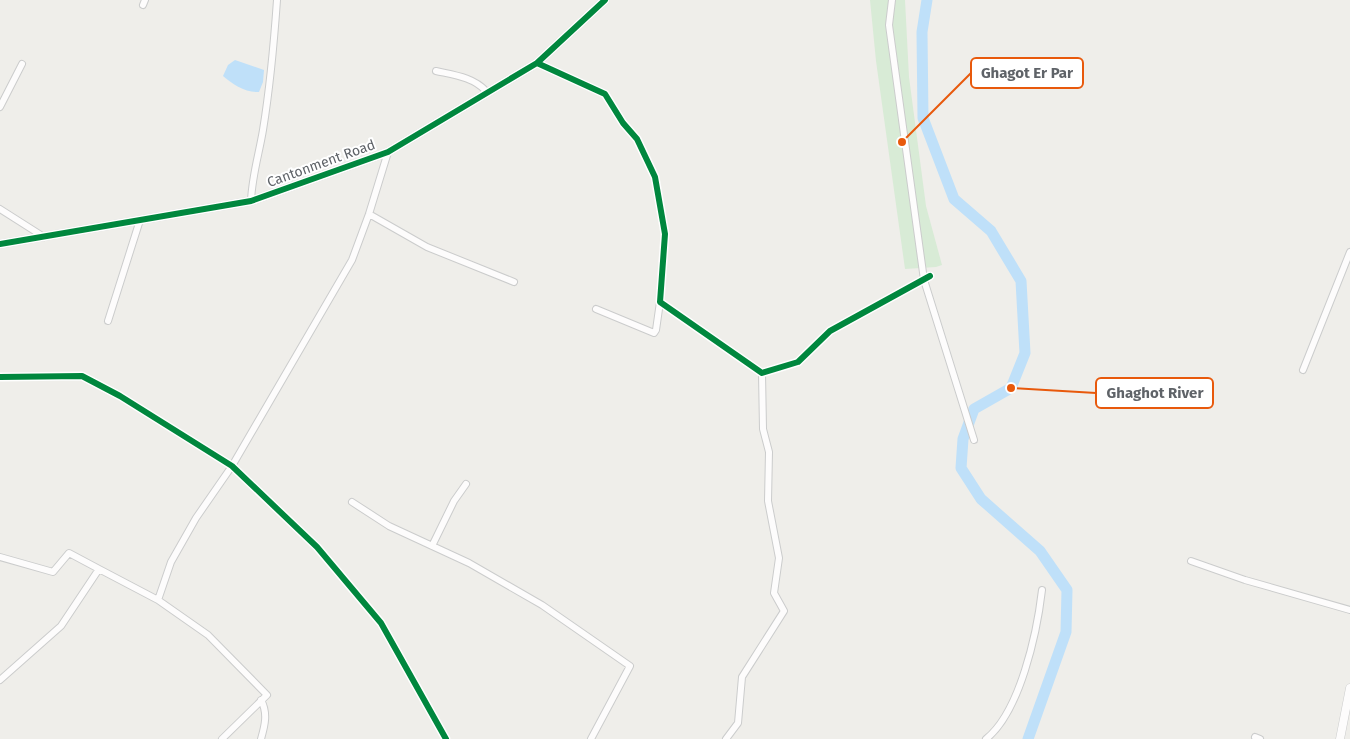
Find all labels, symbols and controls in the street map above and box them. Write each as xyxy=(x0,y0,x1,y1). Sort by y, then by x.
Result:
callout: Ghagot Er Par xyxy=(971,58,1083,88)
text: Ghagot Er Par xyxy=(981,64,1074,82)
street label: Cantonment Road xyxy=(265,136,377,191)
callout: Ghaghot River xyxy=(1096,378,1213,408)
text: Ghaghot River xyxy=(1107,384,1204,402)

